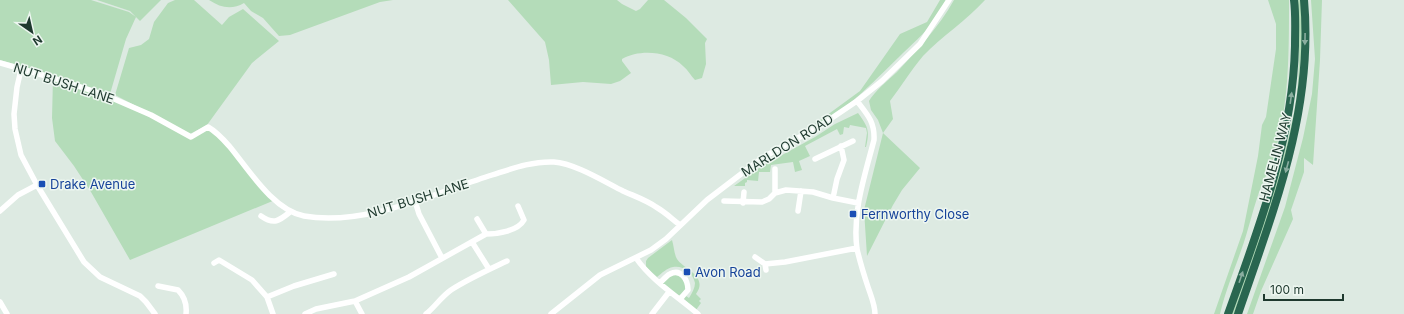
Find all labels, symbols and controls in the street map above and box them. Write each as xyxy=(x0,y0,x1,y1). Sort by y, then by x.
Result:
north arrow xyxy=(12,12,52,52)
text: N xyxy=(30,32,45,48)
one-way arrow xyxy=(1302,33,1308,46)
street label: NUT BUSH LANE xyxy=(11,59,117,107)
one-way arrow xyxy=(1288,92,1294,105)
street label: MARLDON ROAD xyxy=(738,110,836,180)
street label: HAMELIN WAY xyxy=(1255,111,1295,203)
one-way arrow xyxy=(1283,161,1289,173)
street label: NUT BUSH LANE xyxy=(365,175,471,221)
place label: Drake Avenue xyxy=(50,176,135,192)
marker: Drake Avenue xyxy=(37,179,47,189)
place label: Fernworthy Close xyxy=(861,206,969,222)
marker: Fernworthy Close xyxy=(848,209,858,219)
place label: Avon Road xyxy=(695,264,761,280)
marker: Avon Road xyxy=(682,267,692,277)
one-way arrow xyxy=(1238,271,1244,283)
scale bar xyxy=(1264,276,1343,302)
text: 100 m xyxy=(1270,282,1304,297)

